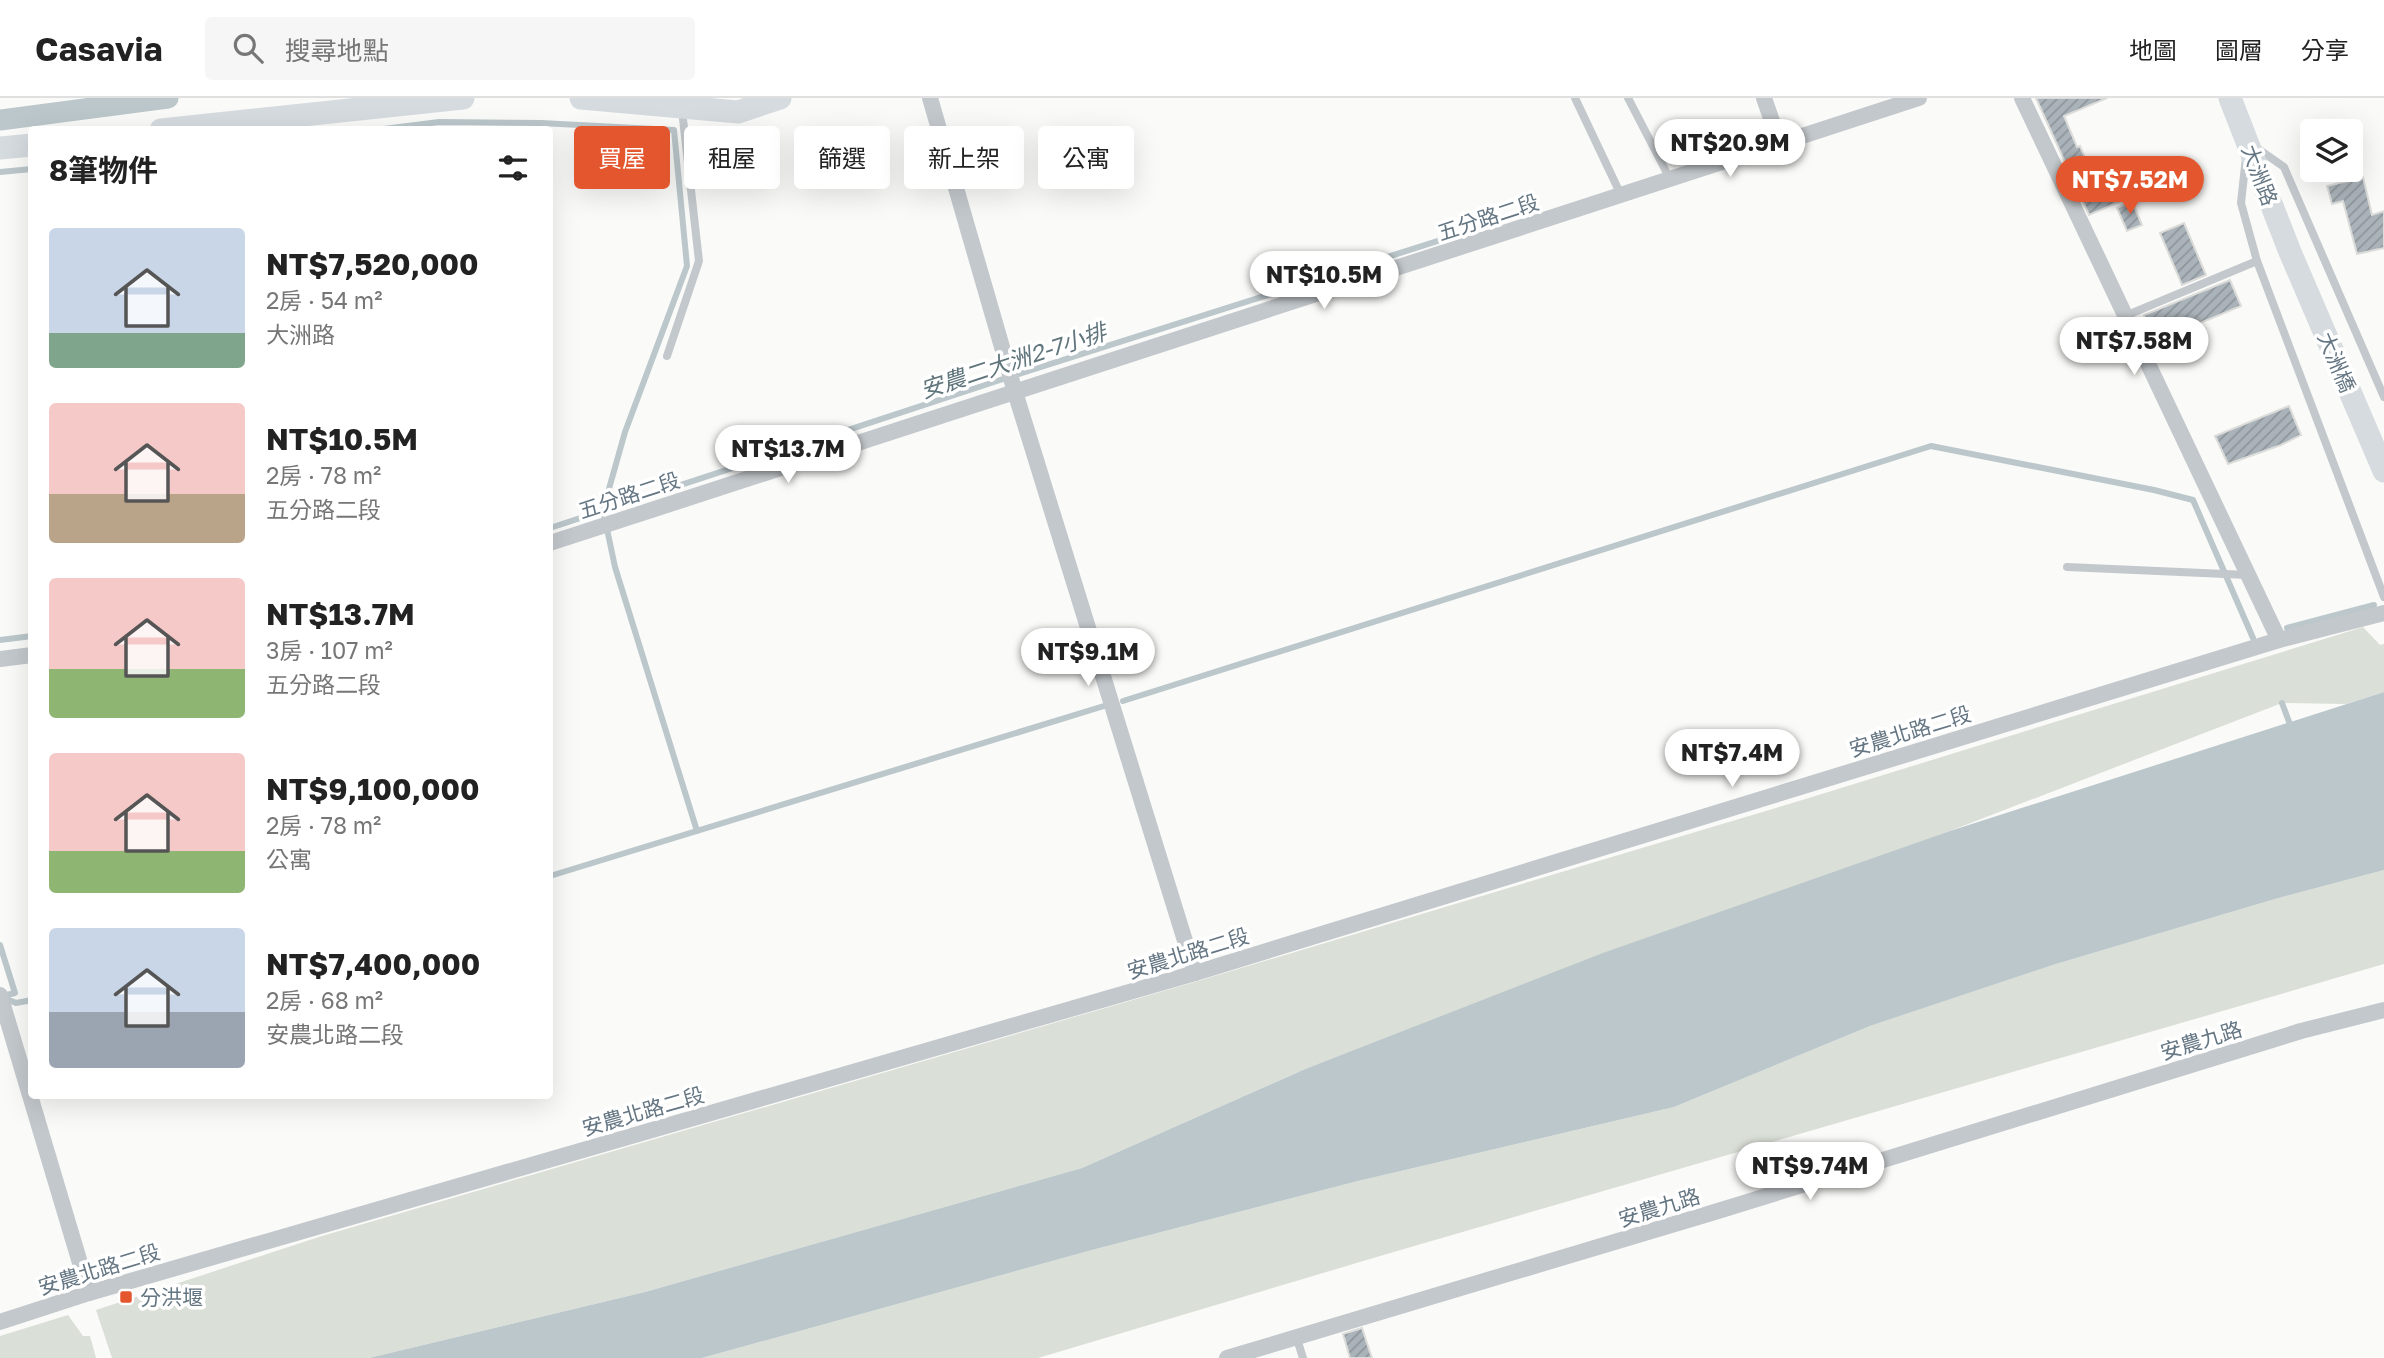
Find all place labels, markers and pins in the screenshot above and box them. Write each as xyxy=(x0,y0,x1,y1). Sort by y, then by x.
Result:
pin: NT$20.9M xyxy=(1658,120,1802,179)
pin: NT$7.52M xyxy=(2058,156,2202,216)
pin: NT$10.5M xyxy=(1252,252,1396,311)
pin: NT$7.58M xyxy=(2062,317,2206,377)
pin: NT$13.7M xyxy=(716,426,860,485)
pin: NT$9.1M xyxy=(1023,628,1153,688)
pin: NT$7.4M xyxy=(1667,730,1797,789)
pin: NT$9.74M xyxy=(1738,1142,1882,1202)
place label: 分洪堰 xyxy=(140,1284,203,1310)
marker: 分洪堰 xyxy=(118,1289,134,1305)

